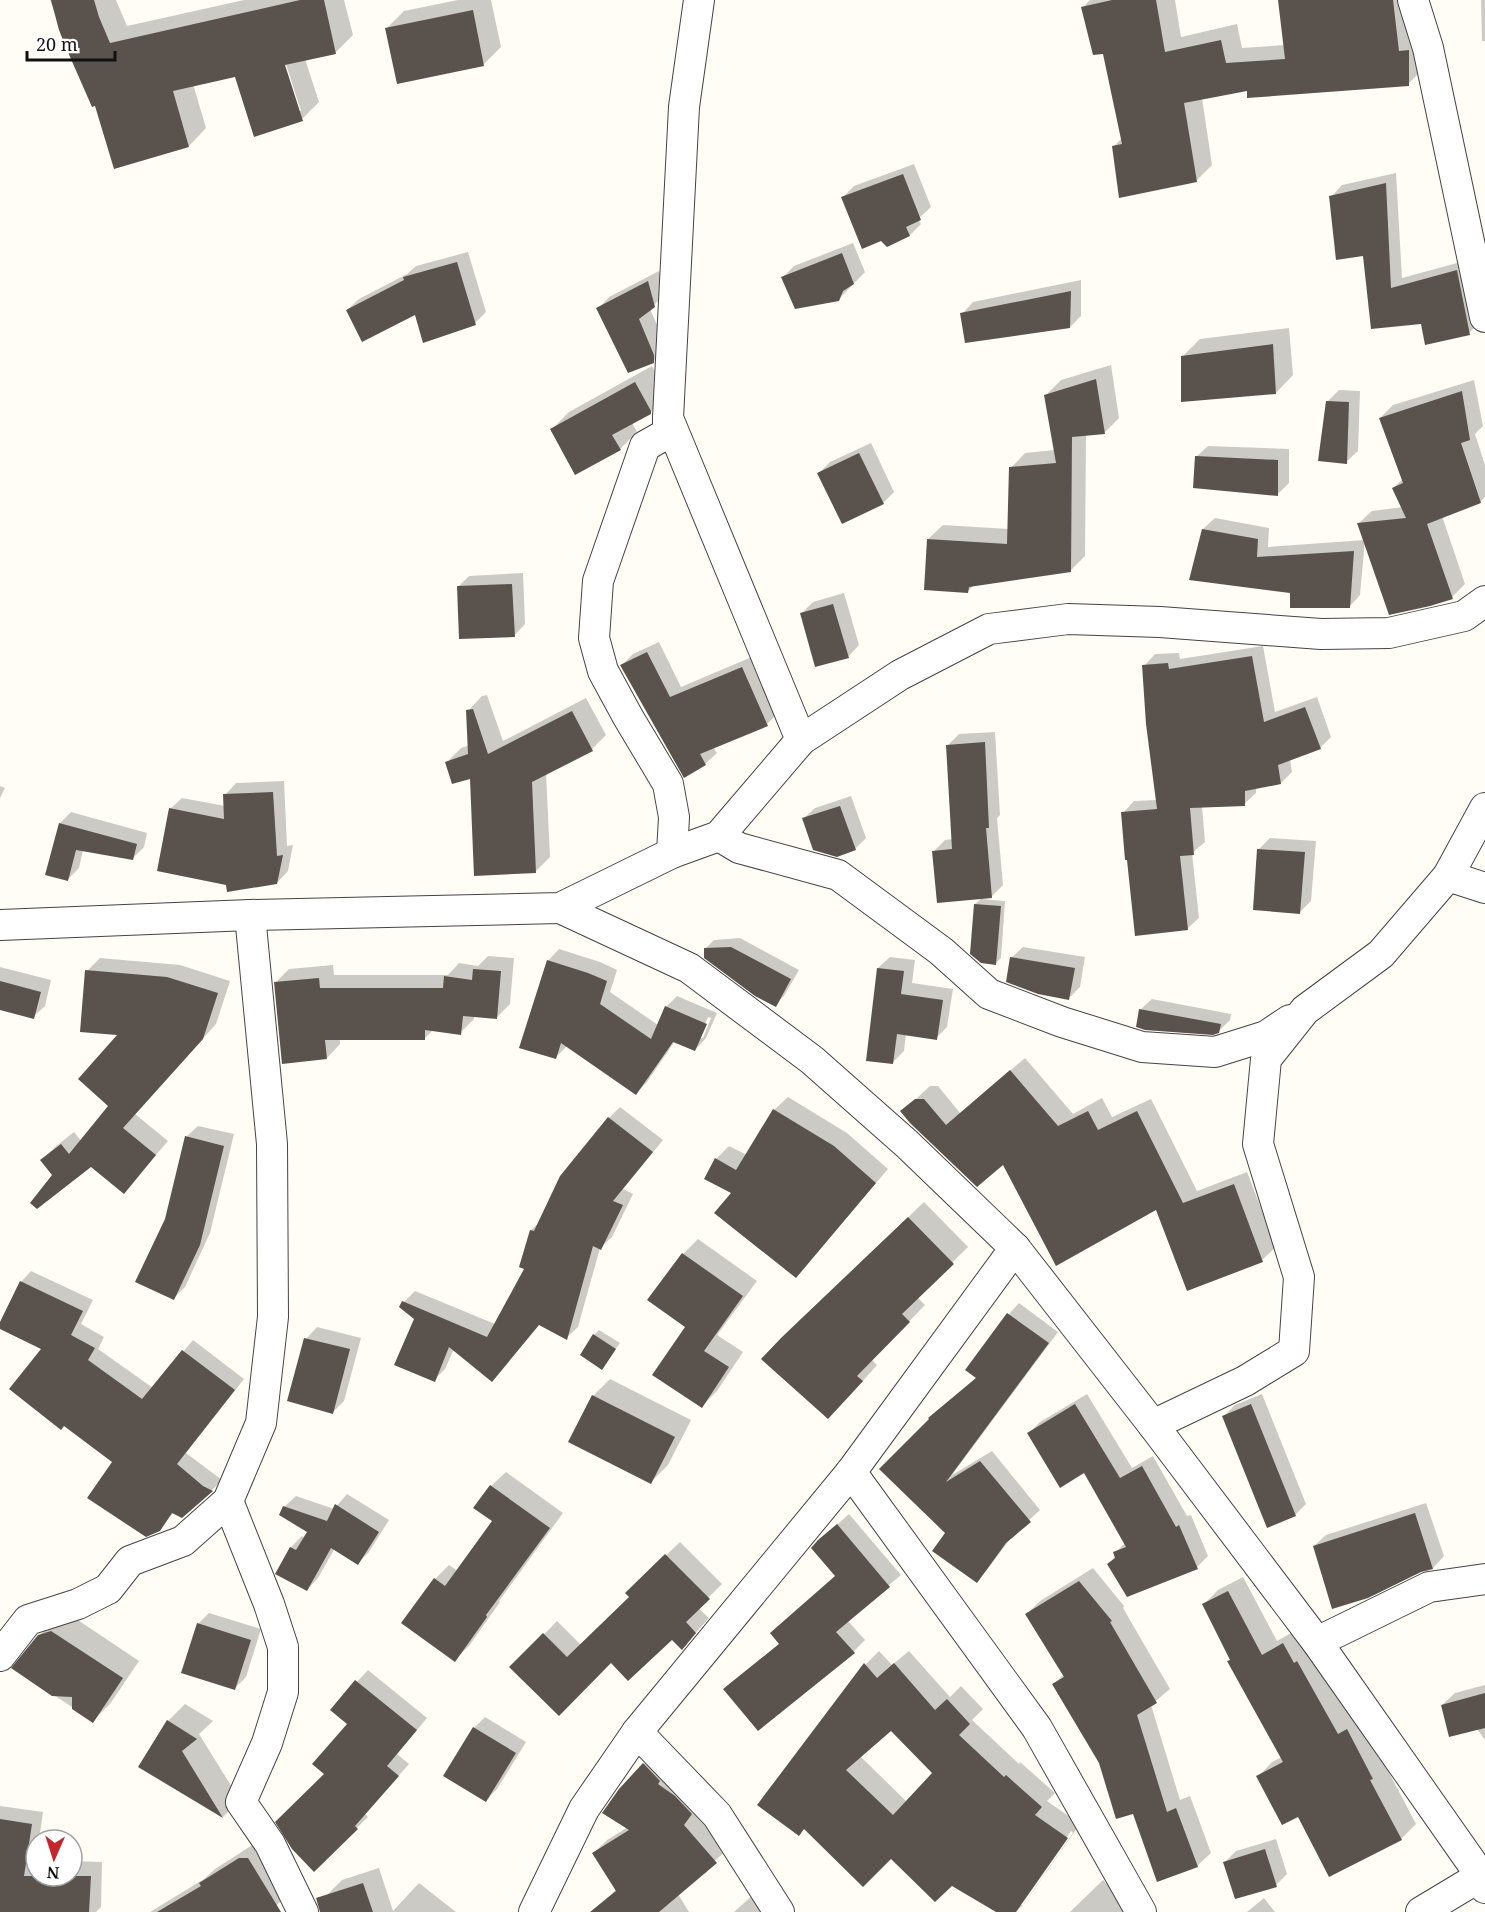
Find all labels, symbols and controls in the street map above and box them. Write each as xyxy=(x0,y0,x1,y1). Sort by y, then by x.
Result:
scale bar xyxy=(27,24,116,62)
text: 20 m xyxy=(36,32,78,56)
north arrow xyxy=(24,1828,84,1888)
text: N xyxy=(46,1862,60,1884)

